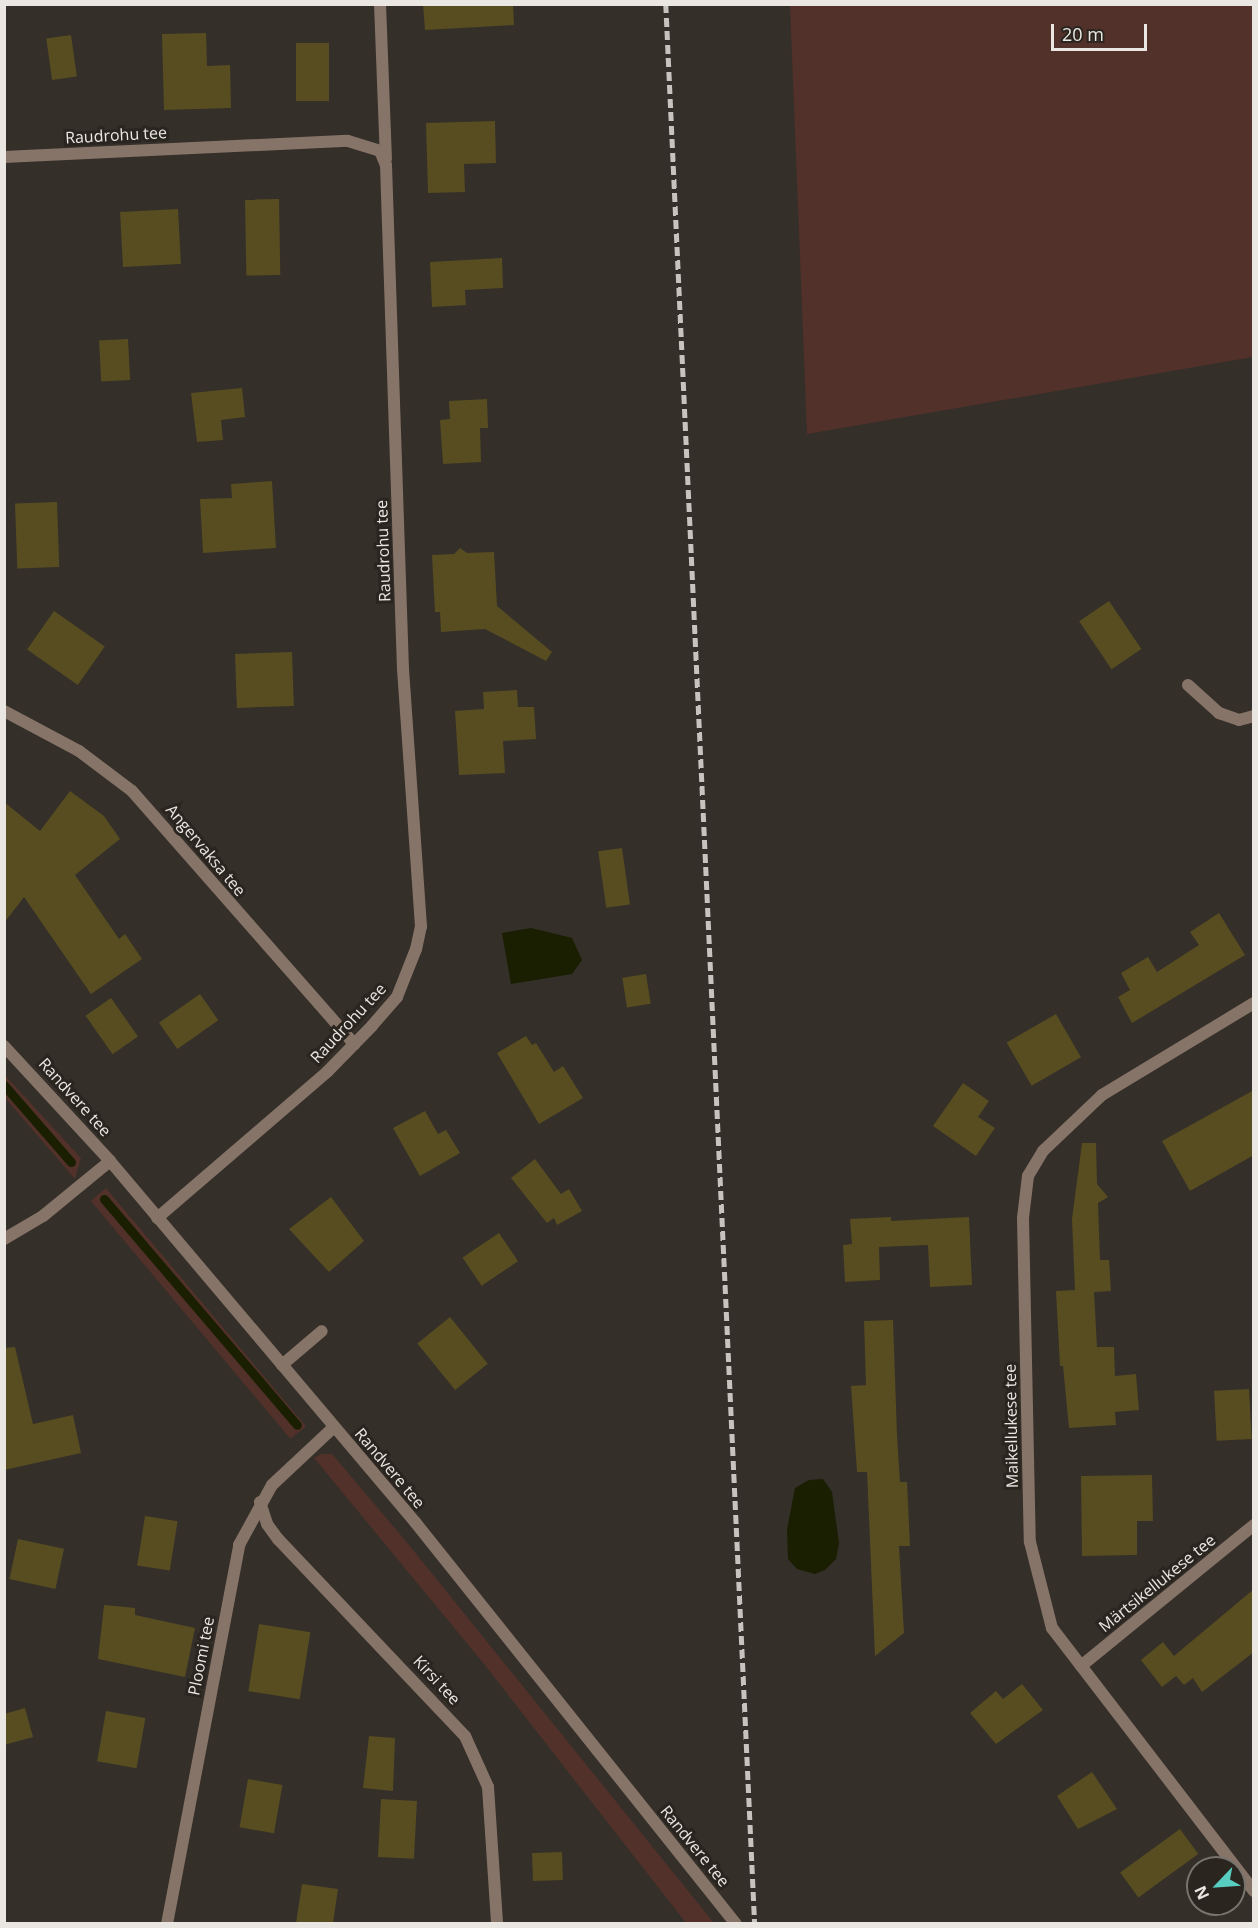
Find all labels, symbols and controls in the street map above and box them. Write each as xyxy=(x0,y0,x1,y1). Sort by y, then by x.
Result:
scale bar xyxy=(1054,12,1150,50)
text: 20 m xyxy=(1062,22,1104,46)
street label: Raudrohu tee xyxy=(65,123,167,147)
street label: Raudrohu tee xyxy=(372,500,394,602)
street label: Angervaksa tee xyxy=(162,800,250,900)
street label: Raudrohu tee xyxy=(306,979,390,1067)
street label: Randvere tee xyxy=(35,1054,115,1140)
street label: Maikellukese tee xyxy=(1000,1364,1022,1488)
street label: Randvere tee xyxy=(351,1424,429,1512)
street label: Märtsikellukese tee xyxy=(1095,1530,1219,1636)
street label: Ploomi tee xyxy=(184,1615,218,1697)
street label: Kirsi tee xyxy=(410,1652,464,1708)
street label: Randvere tee xyxy=(656,1802,734,1890)
north arrow xyxy=(1186,1856,1246,1916)
text: N xyxy=(1189,1882,1214,1903)

